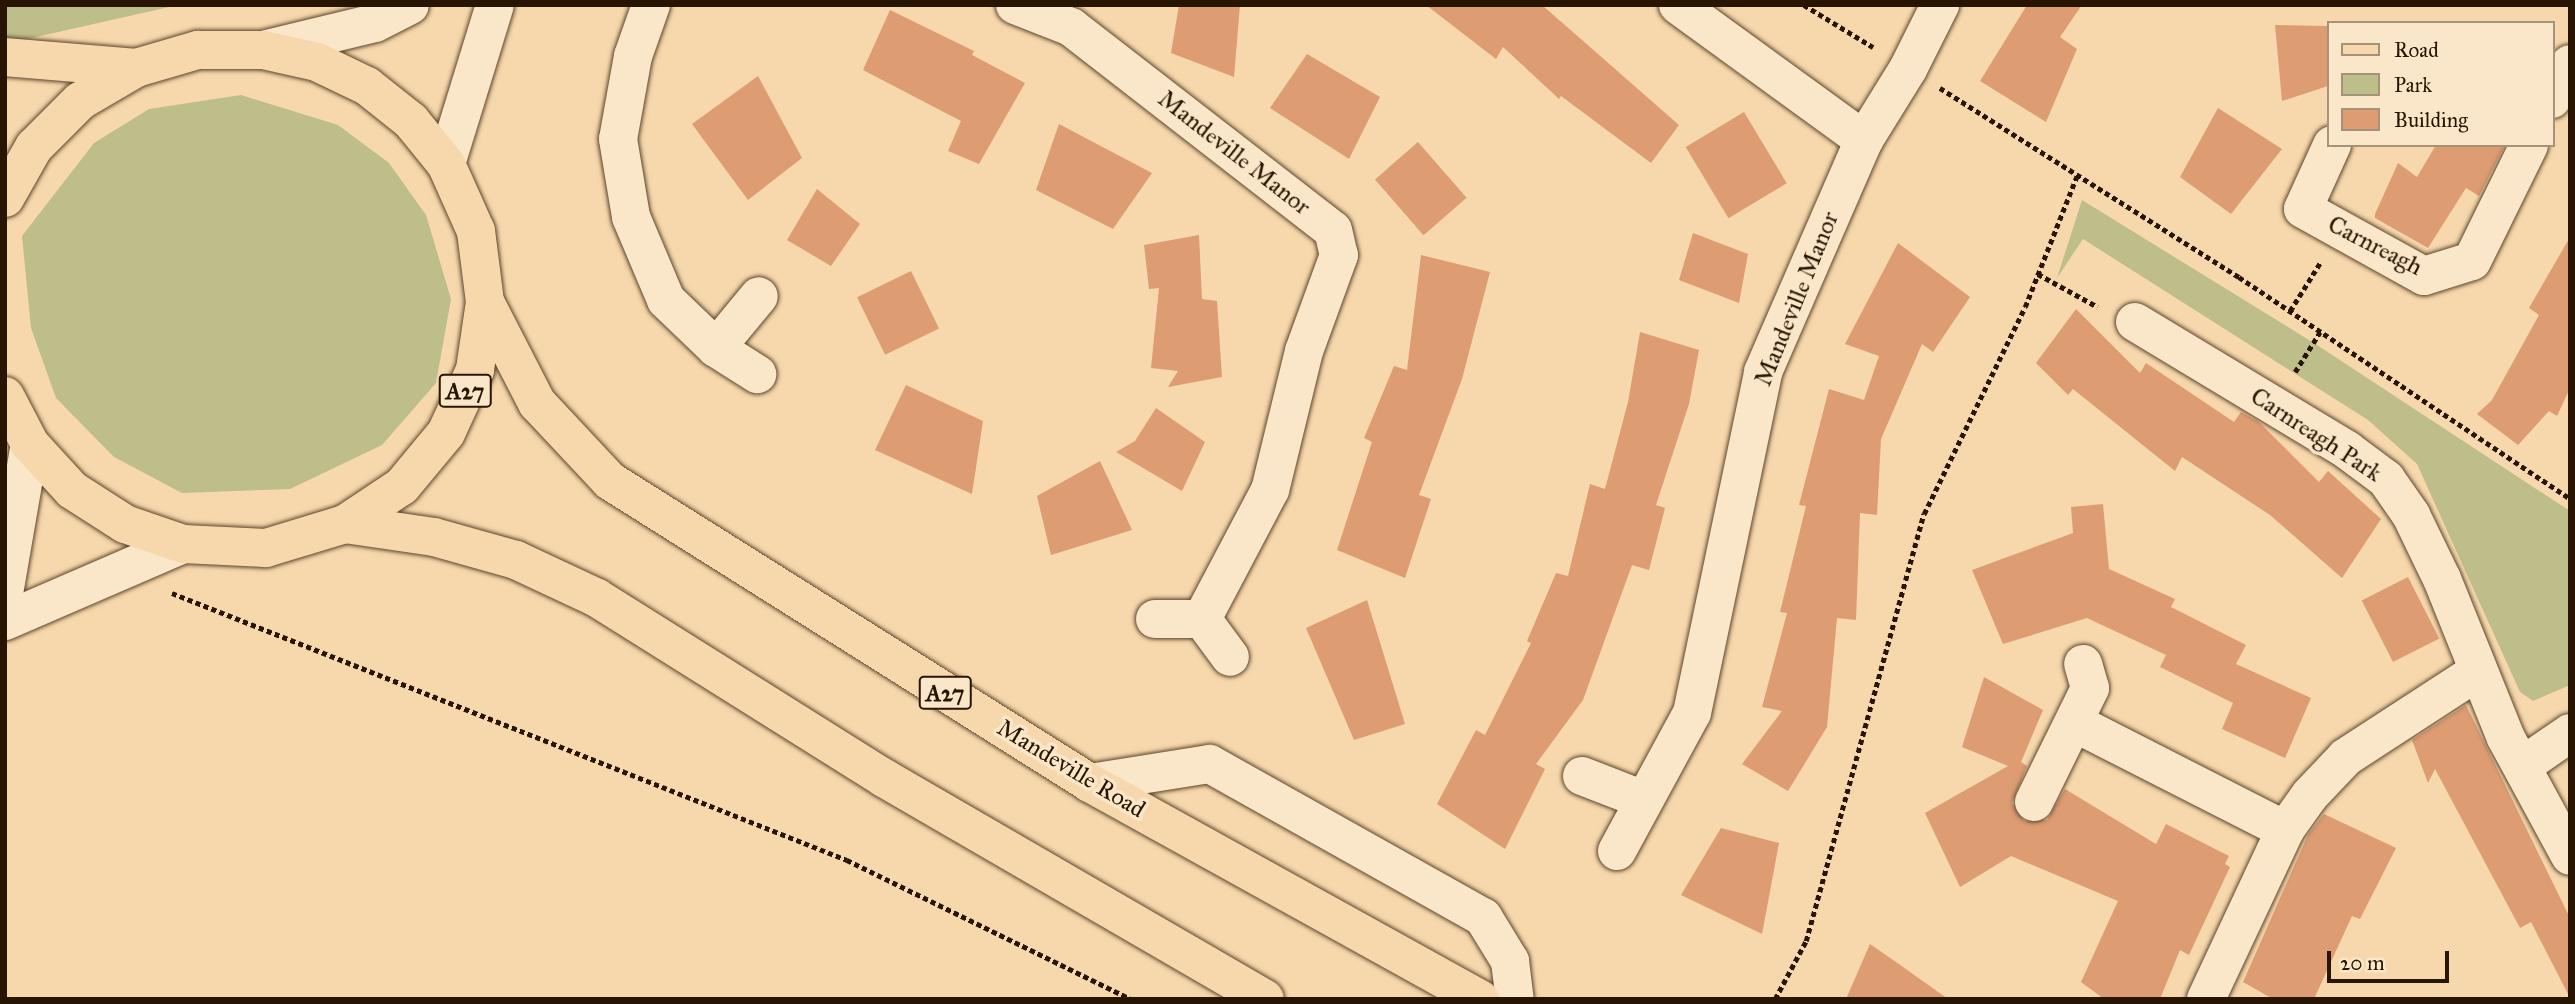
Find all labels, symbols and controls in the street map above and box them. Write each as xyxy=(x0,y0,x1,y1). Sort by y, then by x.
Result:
legend xyxy=(2326,21,2554,147)
text: Road xyxy=(2394,37,2439,63)
text: Park xyxy=(2394,72,2432,98)
street label: Mandeville Manor xyxy=(1152,85,1316,221)
text: Building xyxy=(2394,107,2468,133)
street label: Mandeville Manor xyxy=(1749,208,1845,390)
street label: Carnreagh xyxy=(2323,210,2427,282)
road number: A27 xyxy=(439,372,491,410)
street label: Carnreagh Park xyxy=(2245,382,2387,488)
road number: A27 xyxy=(919,674,971,712)
street label: Mandeville Road xyxy=(992,714,1150,824)
scale bar xyxy=(2330,937,2452,981)
text: 20 m xyxy=(2340,950,2385,976)

